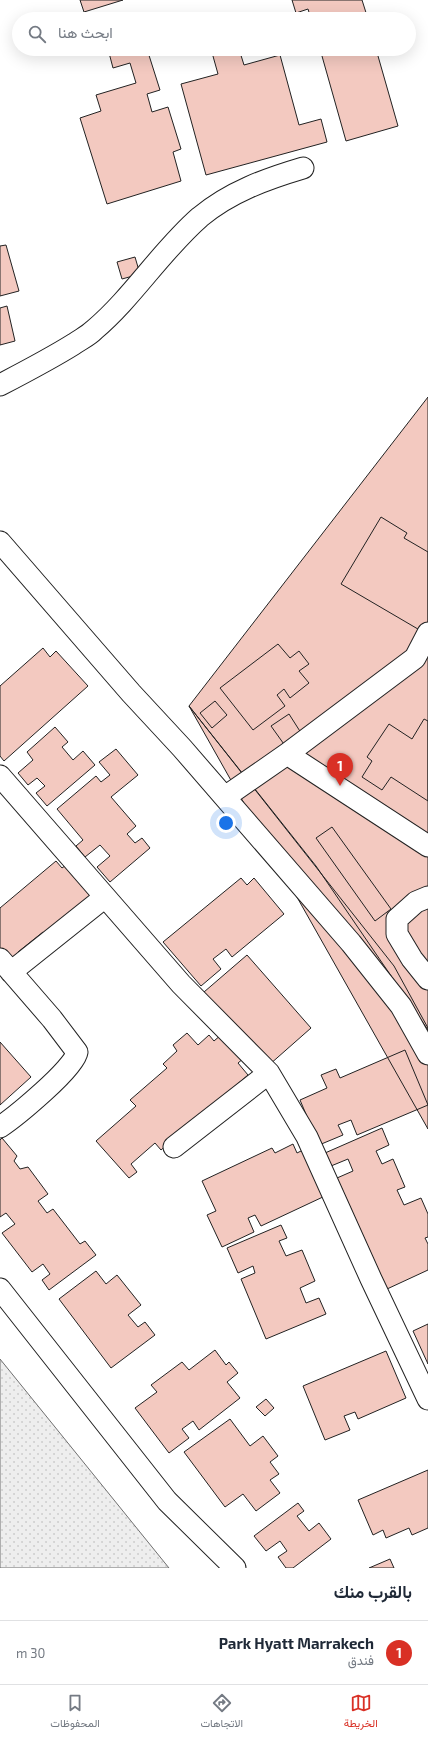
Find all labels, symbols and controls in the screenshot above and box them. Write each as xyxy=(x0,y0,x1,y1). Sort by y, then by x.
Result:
search box xyxy=(12,12,416,56)
icon: search xyxy=(26,23,48,45)
text: ابحث هنا xyxy=(58,23,113,41)
pin: 1 xyxy=(327,753,353,786)
your location xyxy=(216,813,236,833)
text: بالقرب منك xyxy=(334,1581,412,1601)
text: Park Hyatt Marrakech xyxy=(219,1634,374,1652)
text: 30 m xyxy=(16,1645,45,1661)
text: 1 xyxy=(396,1645,402,1661)
text: فندق xyxy=(348,1652,374,1668)
tab: المحفوظات xyxy=(50,1692,100,1733)
tab: الاتجاهات xyxy=(200,1692,243,1733)
tab: الخريطة xyxy=(344,1692,378,1733)

